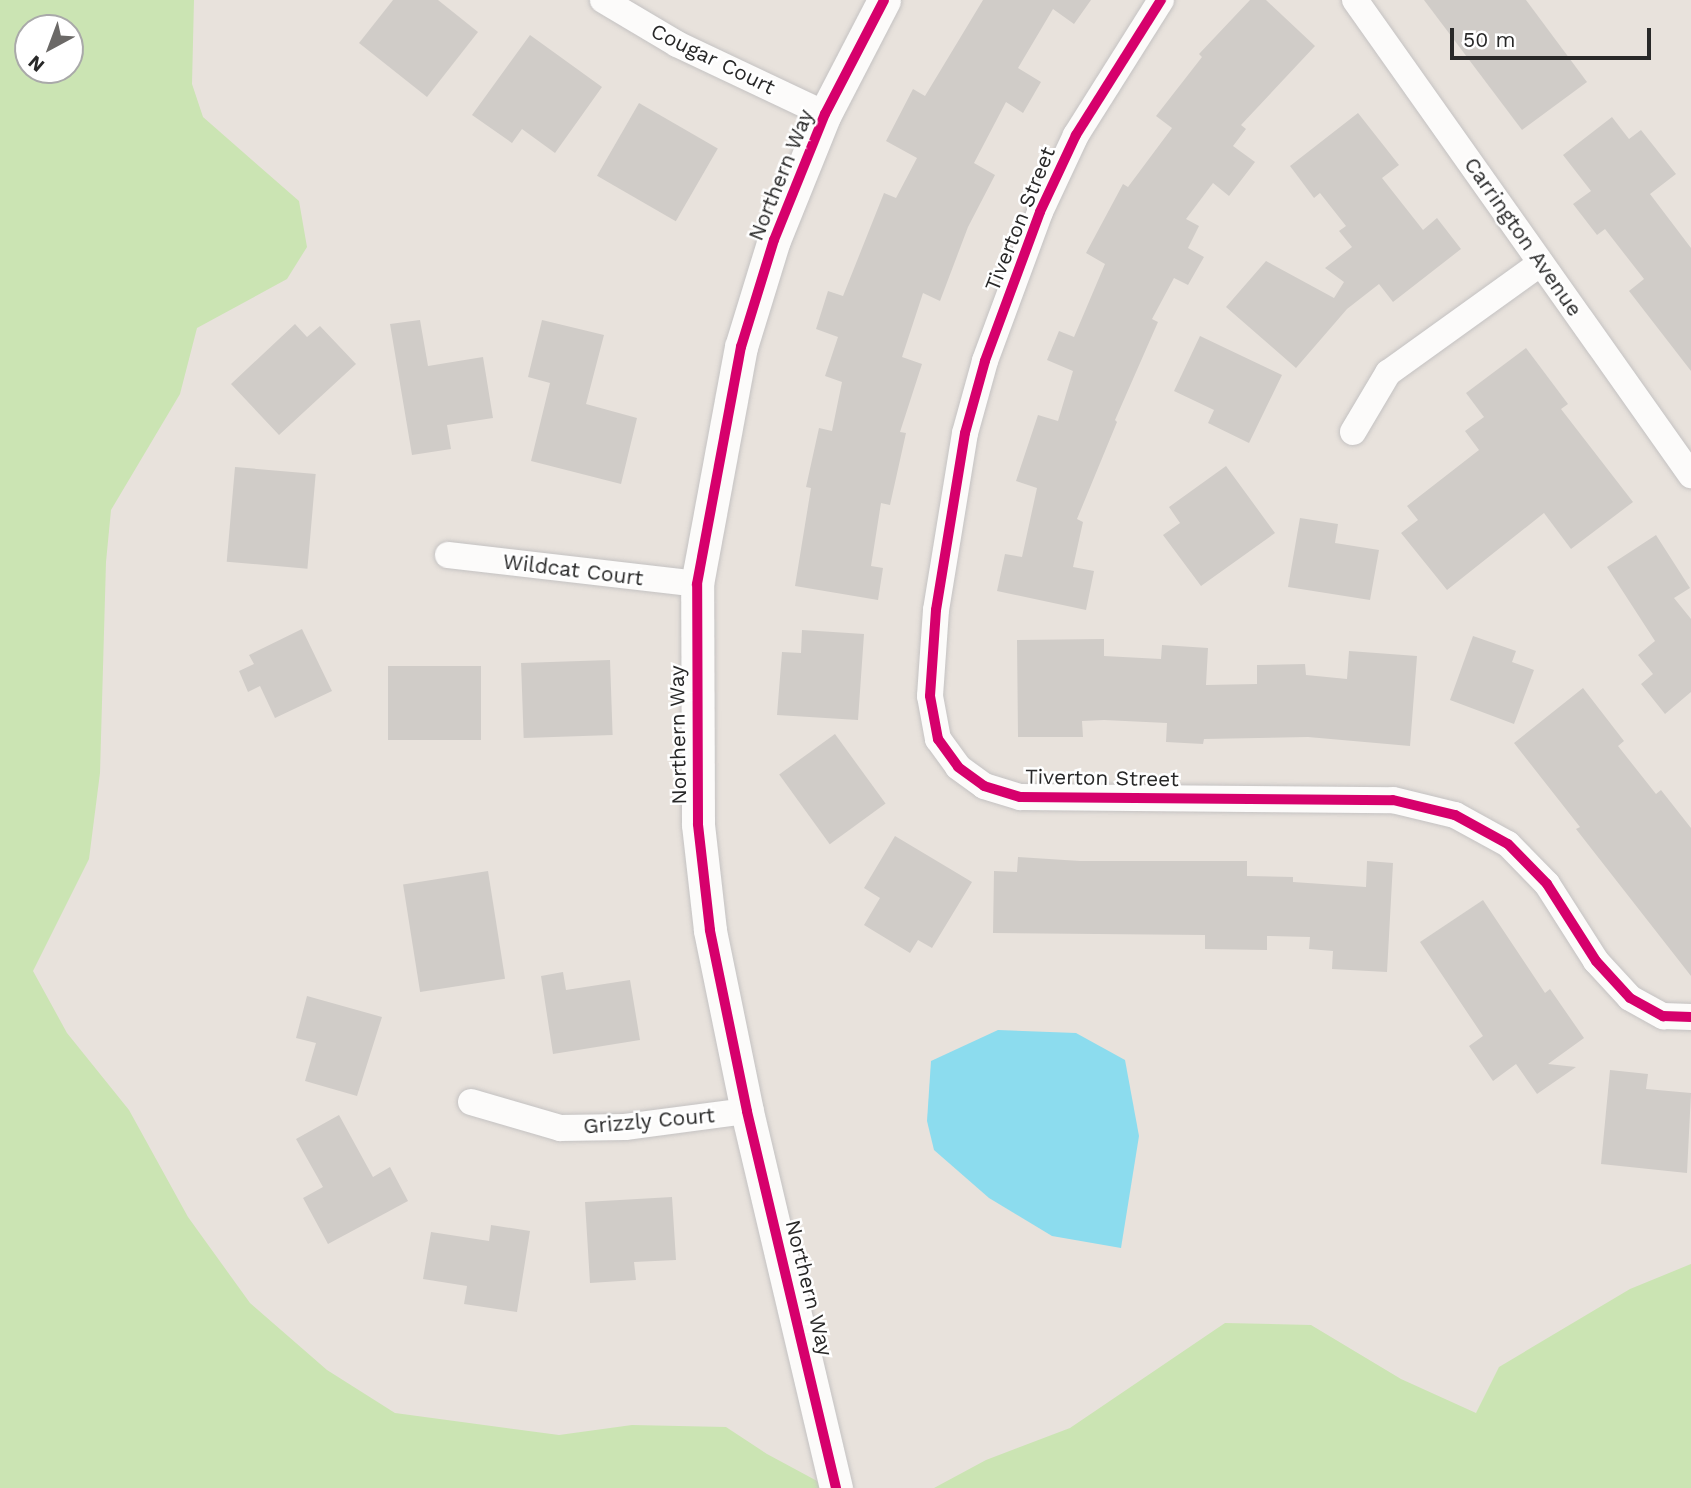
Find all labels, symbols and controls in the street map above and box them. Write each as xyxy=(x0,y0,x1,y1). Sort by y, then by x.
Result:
north arrow xyxy=(14,14,84,84)
scale bar xyxy=(1453,14,1654,58)
street label: Cougar Court xyxy=(647,18,779,100)
text: 50 m xyxy=(1463,27,1515,52)
text: N xyxy=(23,50,49,77)
street label: Northern Way xyxy=(743,105,819,245)
street label: Tiverton Street xyxy=(980,143,1060,295)
street label: Carrington Avenue xyxy=(1458,152,1588,322)
street label: Wildcat Court xyxy=(501,549,645,591)
street label: Northern Way xyxy=(664,665,692,805)
street label: Tiverton Street xyxy=(1025,764,1179,792)
street label: Grizzly Court xyxy=(582,1103,716,1139)
street label: Northern Way xyxy=(780,1217,838,1359)

